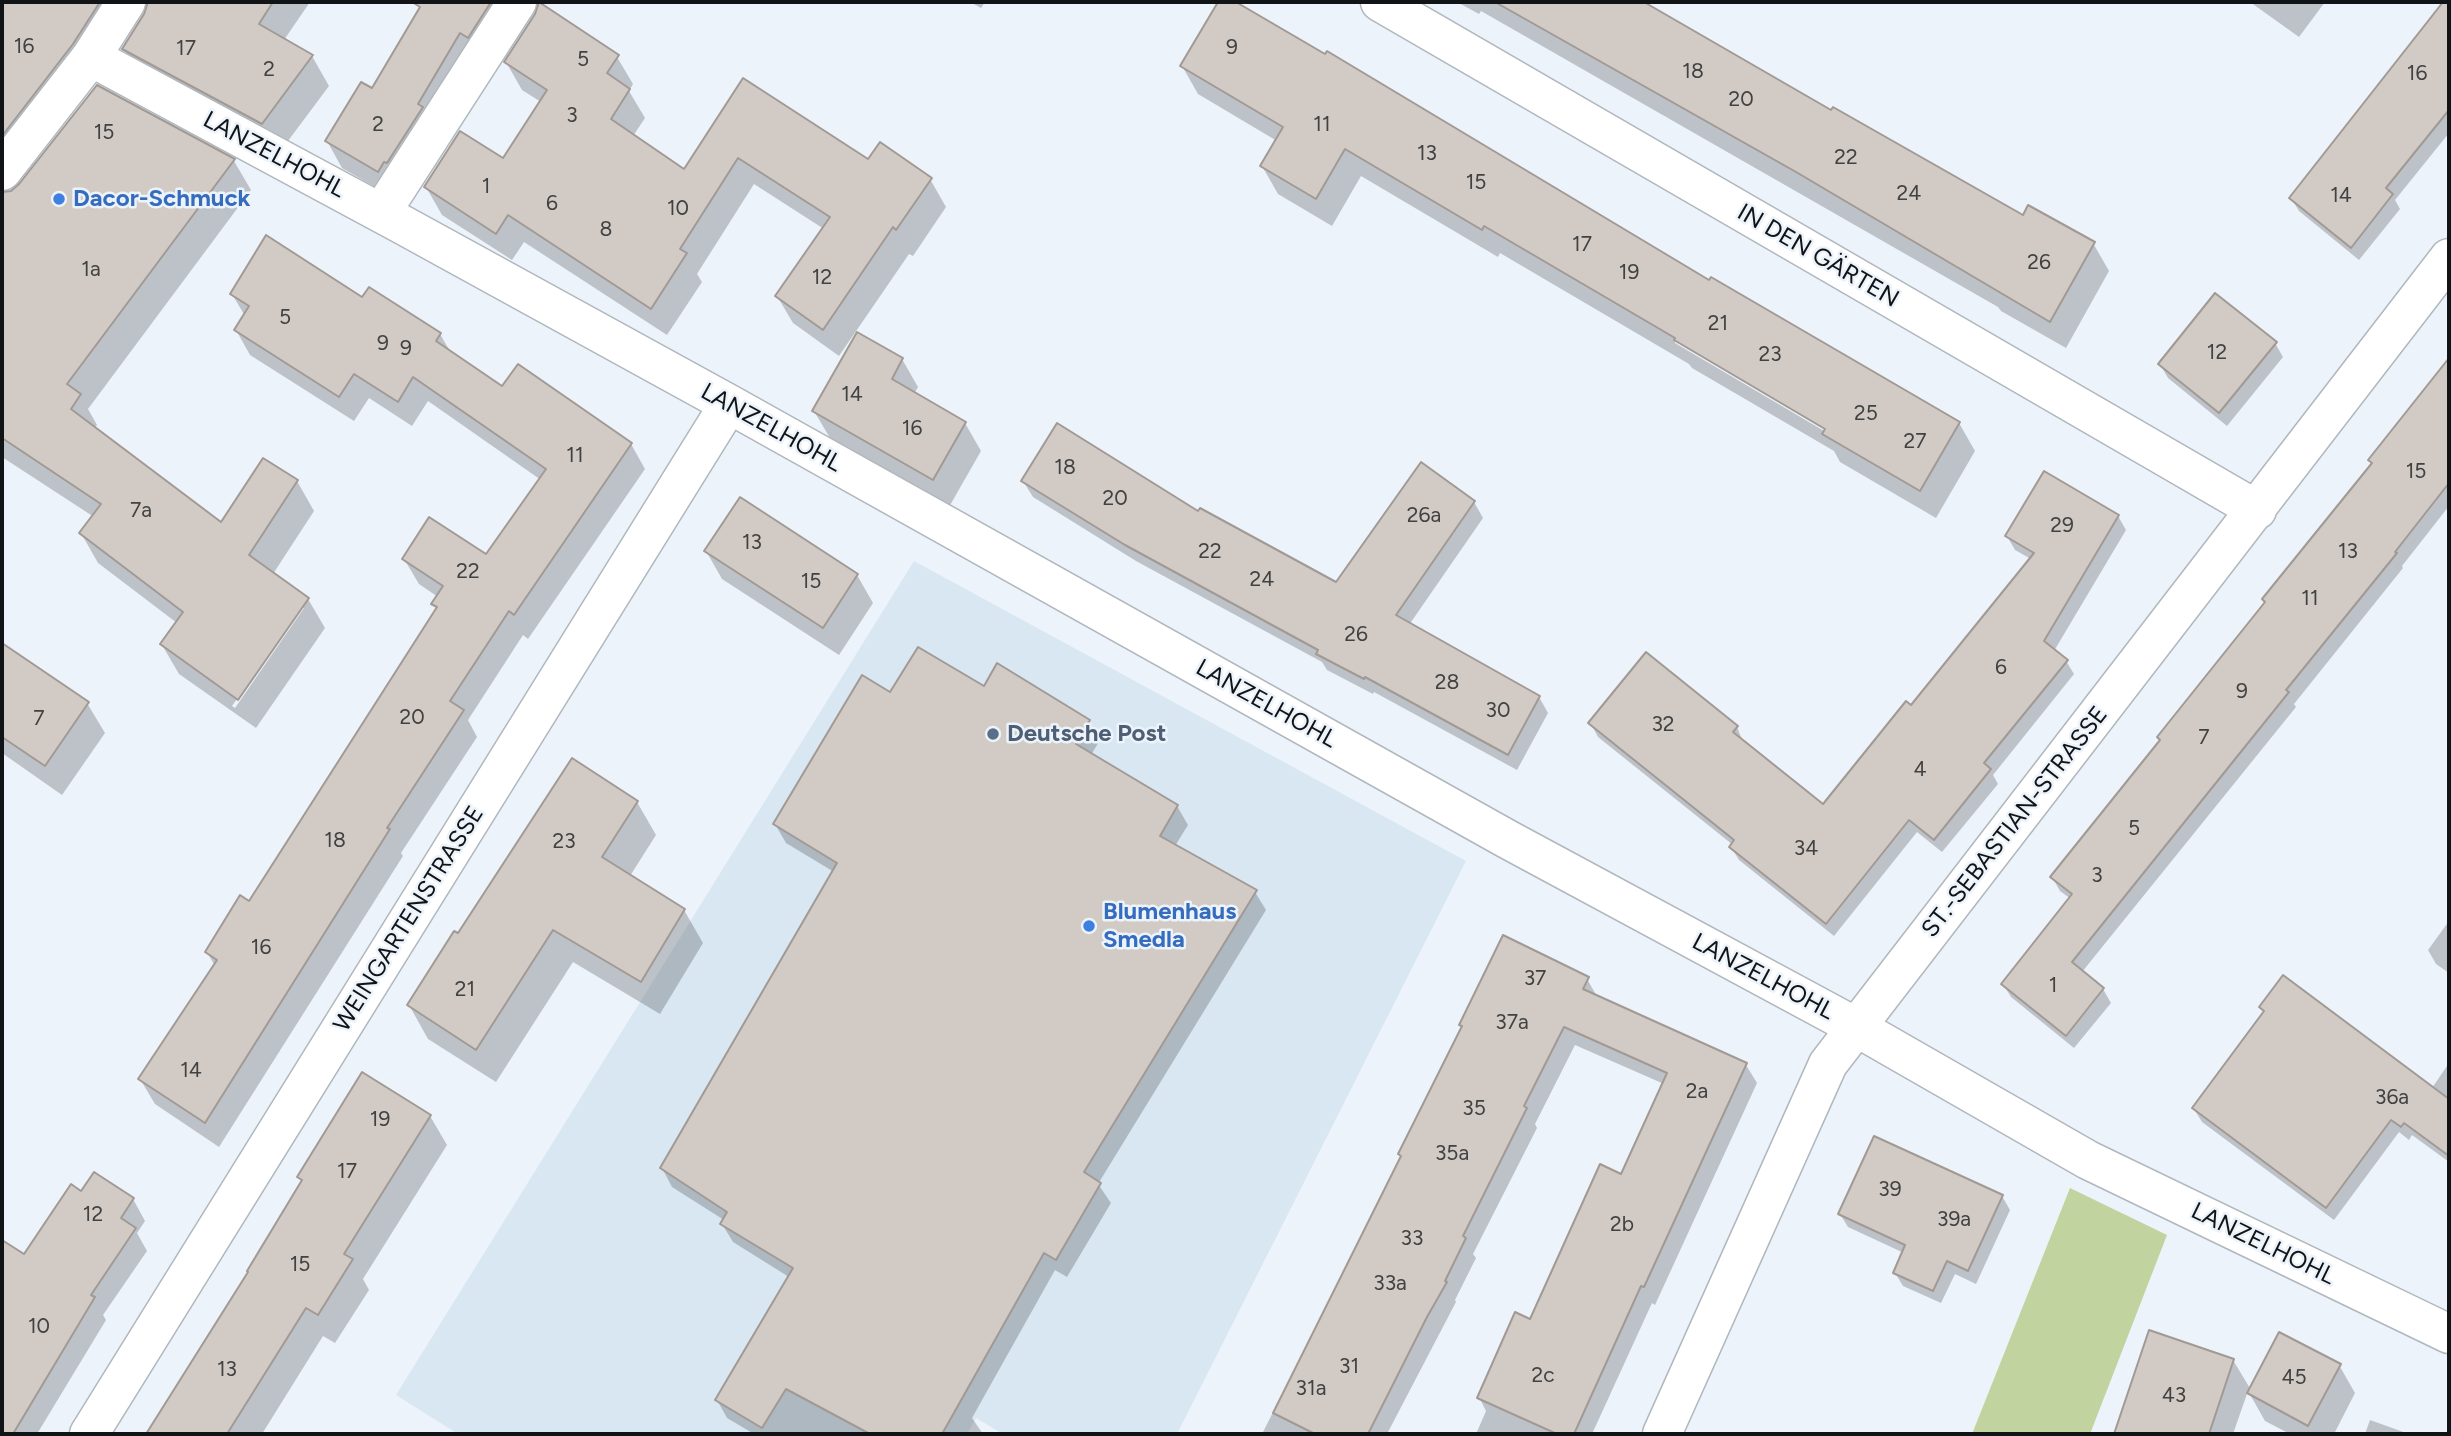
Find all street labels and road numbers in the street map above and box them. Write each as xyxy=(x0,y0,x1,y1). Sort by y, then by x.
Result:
street label: LANZELHOHL xyxy=(198,106,350,204)
street label: IN DEN GÄRTEN xyxy=(1732,198,1904,314)
street label: LANZELHOHL xyxy=(696,377,846,479)
street label: LANZELHOHL xyxy=(1191,653,1341,755)
street label: ST.-SEBASTIAN-STRASSE xyxy=(1916,701,2114,943)
street label: WEINGARTENSTRASSE xyxy=(328,801,490,1037)
street label: LANZELHOHL xyxy=(1687,928,1839,1026)
street label: LANZELHOHL xyxy=(2186,1197,2340,1291)

